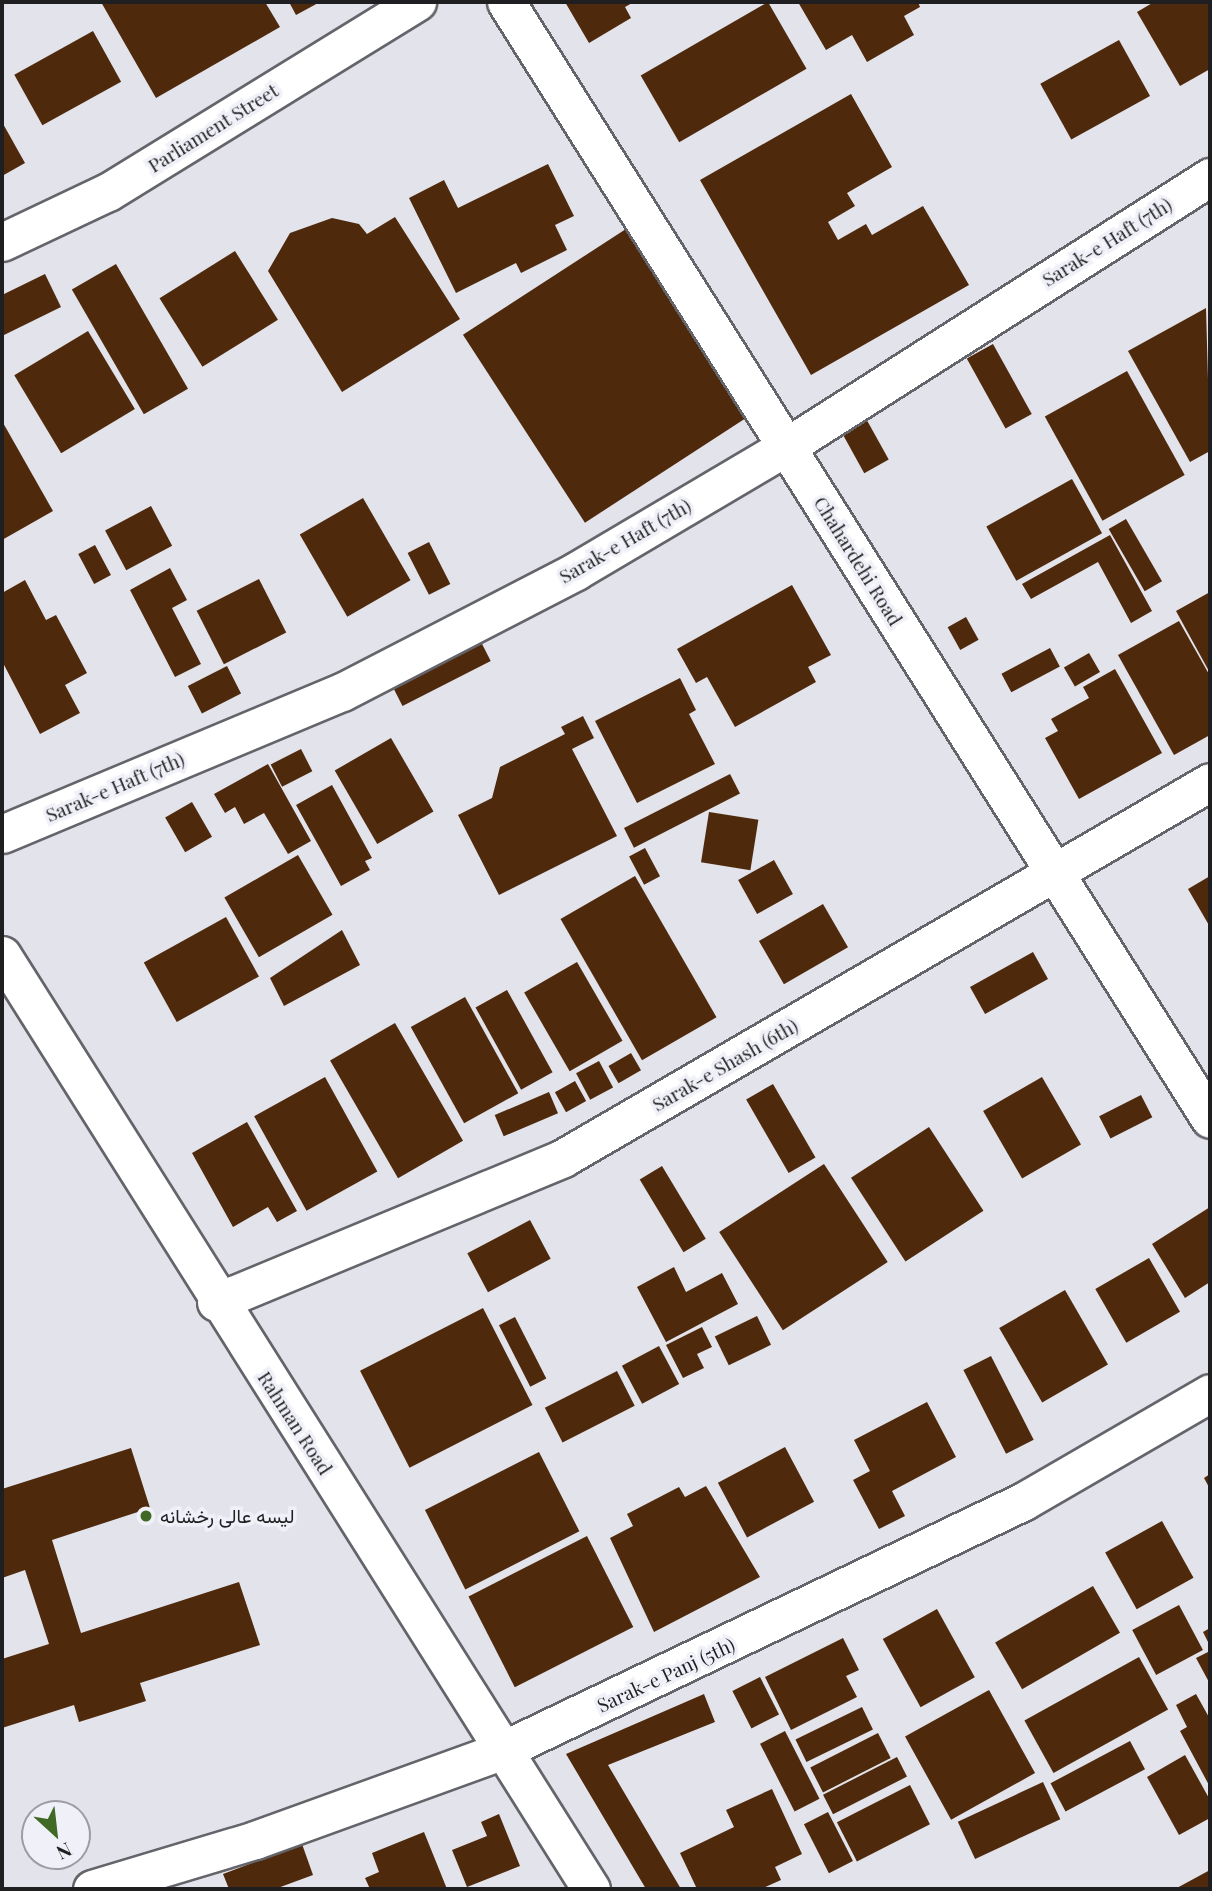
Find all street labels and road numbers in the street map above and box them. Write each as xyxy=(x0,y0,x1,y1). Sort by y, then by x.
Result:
street label: Parliament Street xyxy=(144,79,282,177)
street label: Sarak-e Haft (7th) xyxy=(1038,193,1176,291)
street label: Chahardehi Road xyxy=(809,492,907,630)
street label: Sarak-e Haft (7th) xyxy=(555,494,695,588)
street label: Sarak-e Haft (7th) xyxy=(42,747,188,827)
street label: Sarak-e Shash (6th) xyxy=(648,1014,802,1116)
street label: Rahman Road xyxy=(253,1367,337,1479)
street label: Sarak-e Panj (5th) xyxy=(593,1633,739,1717)

